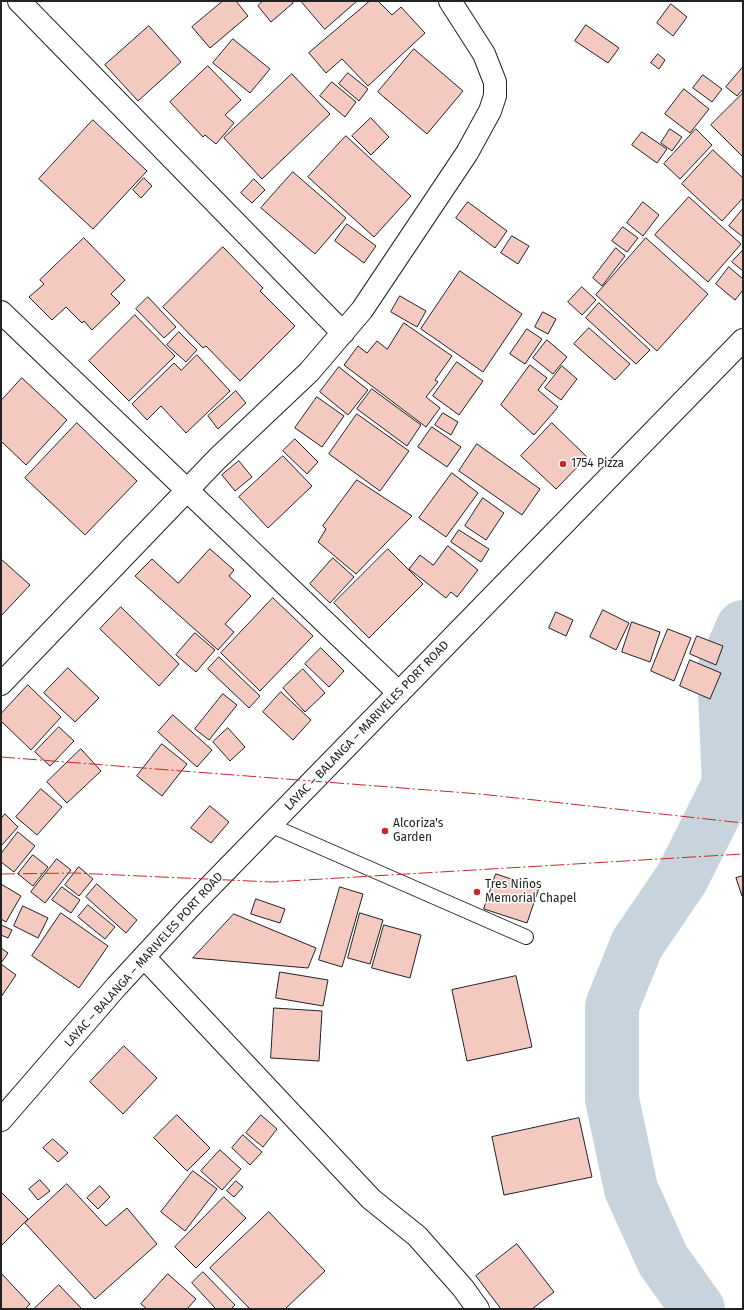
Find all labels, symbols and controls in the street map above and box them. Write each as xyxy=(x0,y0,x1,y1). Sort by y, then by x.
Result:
place label: 1754 Pizza xyxy=(571,457,624,471)
marker: 1754 Pizza xyxy=(558,459,568,469)
street label: LAYAC – BALANGA – MARIVELES PORT ROAD xyxy=(282,638,452,814)
place label: Alcoriza's Garden xyxy=(393,817,443,845)
marker: Alcoriza's Garden xyxy=(380,826,390,836)
street label: LAYAC – BALANGA – MARIVELES PORT ROAD xyxy=(62,870,226,1050)
place label: Tres Niños Memorial Chapel xyxy=(485,878,577,906)
marker: Tres Niños Memorial Chapel xyxy=(472,887,482,897)

